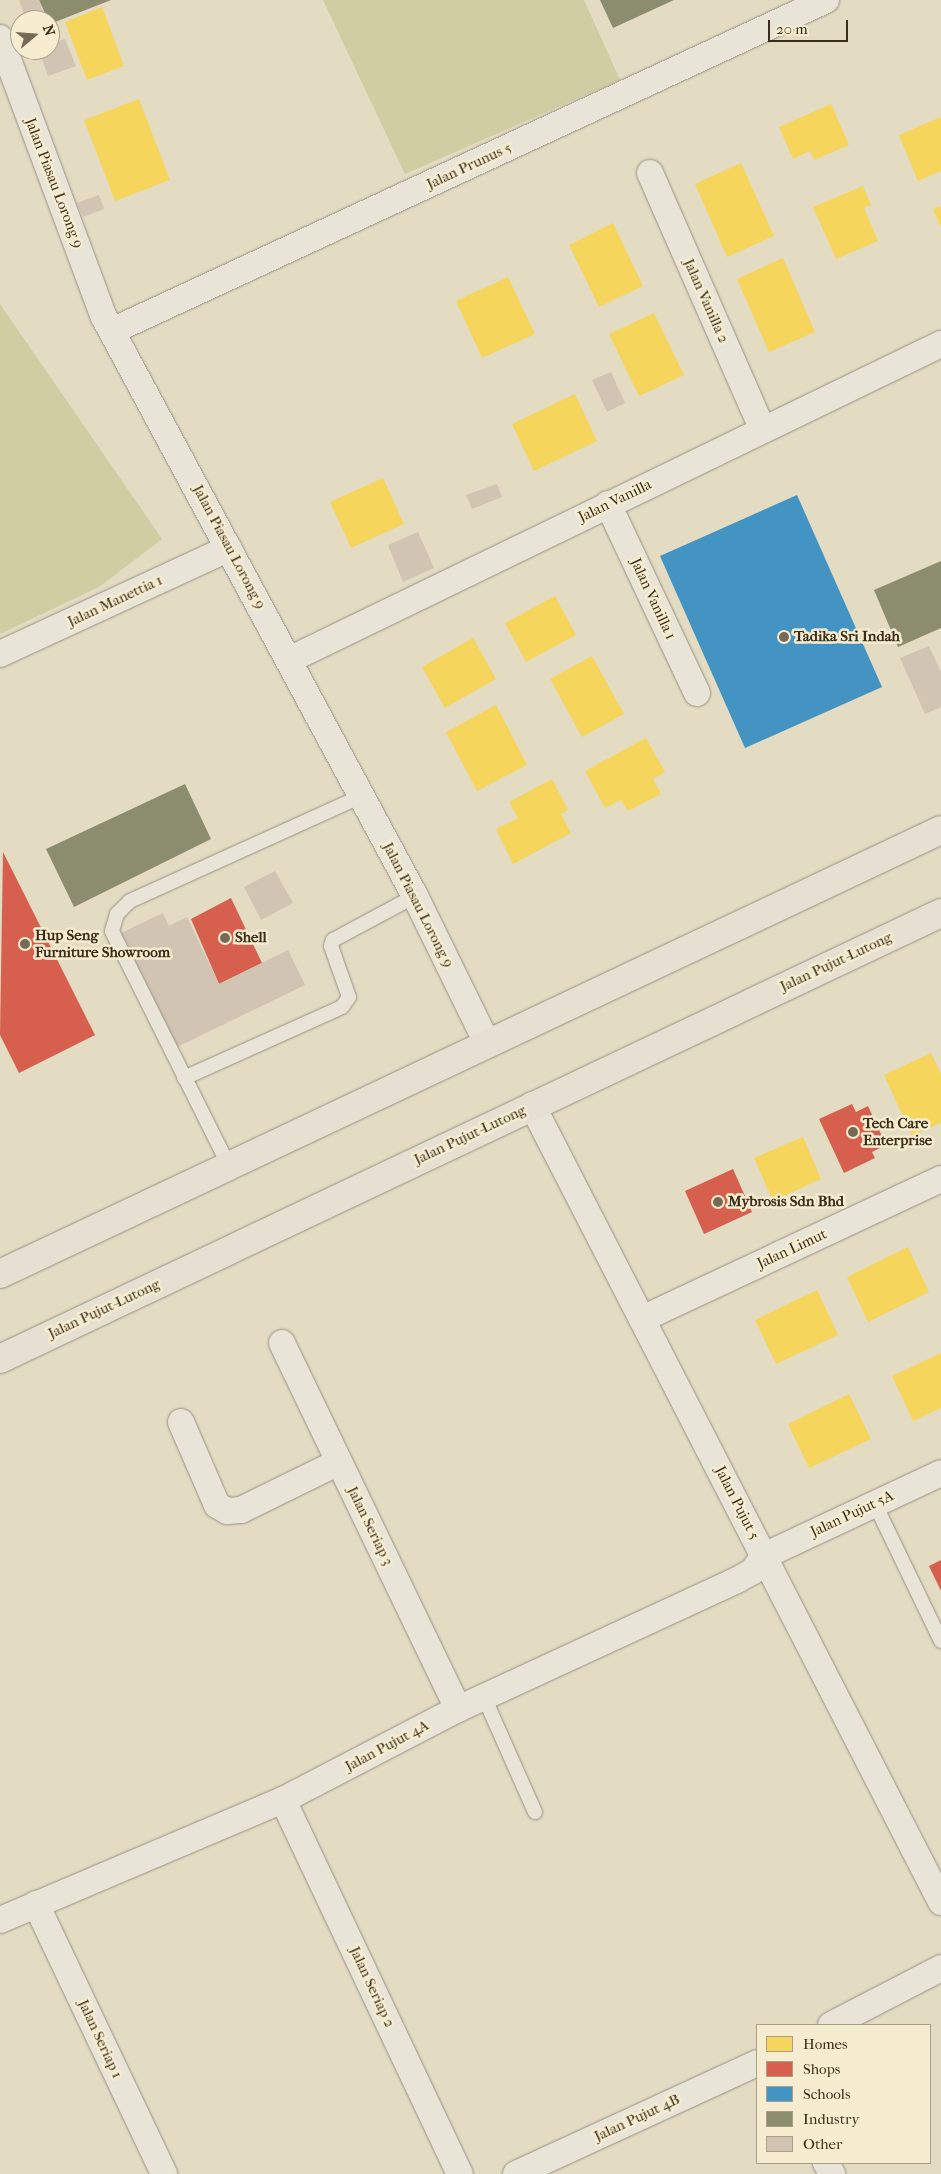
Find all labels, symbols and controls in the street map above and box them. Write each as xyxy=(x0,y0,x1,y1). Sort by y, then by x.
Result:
north arrow xyxy=(10,10,60,60)
scale bar xyxy=(771,10,851,42)
text: 20 m xyxy=(776,20,808,38)
text: N xyxy=(39,23,59,38)
street label: Jalan Piasau Lorong 9 xyxy=(21,115,87,251)
street label: Jalan Prunus 5 xyxy=(424,139,514,193)
street label: Jalan Vanilla 2 xyxy=(679,256,733,346)
street label: Jalan Vanilla xyxy=(575,476,655,526)
street label: Jalan Piasau Lorong 9 xyxy=(189,482,269,612)
street label: Jalan Vanilla 1 xyxy=(626,555,680,643)
street label: Jalan Manettia 1 xyxy=(65,571,165,631)
place label: Tadika Sri Indah xyxy=(794,628,900,646)
marker: Tadika Sri Indah xyxy=(778,631,790,643)
street label: Jalan Piasau Lorong 9 xyxy=(379,839,457,971)
place label: Hup Seng Furniture Showroom xyxy=(35,926,170,961)
street label: Jalan Pujut-Lutong xyxy=(777,928,895,996)
place label: Shell xyxy=(235,929,267,947)
marker: Shell xyxy=(219,932,231,944)
marker: Hup Seng Furniture Showroom xyxy=(19,938,31,950)
street label: Jalan Pujut-Lutong xyxy=(411,1101,529,1169)
place label: Tech Care Enterprise xyxy=(863,1114,932,1149)
marker: Tech Care Enterprise xyxy=(847,1126,859,1138)
place label: Mybrosis Sdn Bhd xyxy=(728,1193,844,1211)
marker: Mybrosis Sdn Bhd xyxy=(712,1196,724,1208)
street label: Jalan Limut xyxy=(754,1225,830,1273)
street label: Jalan Pujut-Lutong xyxy=(45,1275,163,1343)
street label: Jalan Pujut 5 xyxy=(711,1463,763,1543)
street label: Jalan Seriap 3 xyxy=(343,1484,397,1568)
street label: Jalan Pujut 5A xyxy=(807,1487,897,1541)
street label: Jalan Pujut 4A xyxy=(342,1716,432,1776)
street label: Jalan Seriap 2 xyxy=(345,1944,399,2030)
street label: Jalan Seriap 1 xyxy=(74,1997,126,2081)
legend xyxy=(756,2024,931,2164)
text: Homes xyxy=(803,2035,848,2053)
text: Shops xyxy=(803,2060,840,2078)
text: Schools xyxy=(803,2085,850,2103)
street label: Jalan Pujut 4B xyxy=(591,2090,683,2146)
text: Industry xyxy=(803,2110,859,2128)
text: Other xyxy=(803,2135,842,2153)

